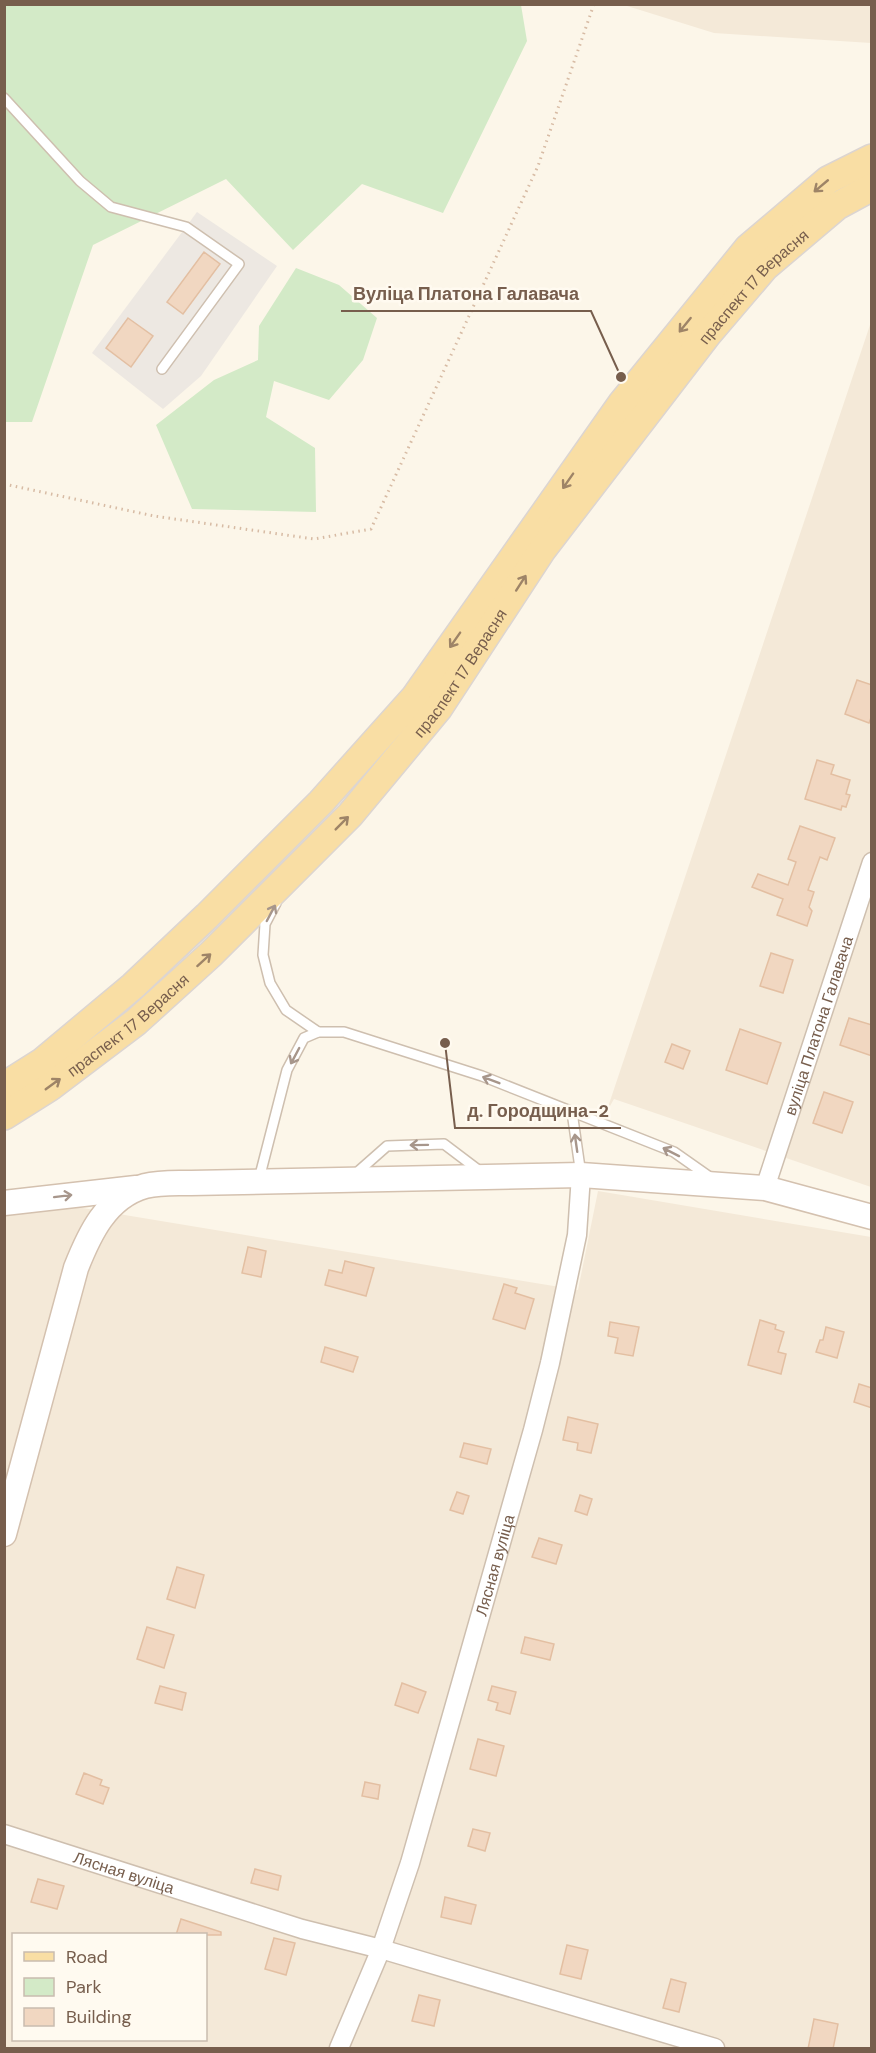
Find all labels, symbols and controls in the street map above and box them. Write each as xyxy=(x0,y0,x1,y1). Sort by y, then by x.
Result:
one-way arrow xyxy=(814,179,829,193)
street label: праспект 17 Верасня xyxy=(693,224,813,348)
callout: Вуліца Платона Галавача xyxy=(341,275,591,311)
text: Вуліца Платона Галавача xyxy=(353,282,580,306)
one-way arrow xyxy=(678,317,692,332)
one-way arrow xyxy=(562,472,574,488)
one-way arrow xyxy=(514,574,527,591)
street label: праспект 17 Верасня xyxy=(408,604,511,742)
one-way arrow xyxy=(449,632,462,648)
one-way arrow xyxy=(335,816,350,831)
one-way arrow xyxy=(266,904,277,922)
street label: вуліца Платона Галавача xyxy=(779,933,858,1118)
one-way arrow xyxy=(196,954,211,968)
street label: праспект 17 Верасня xyxy=(63,969,193,1081)
one-way arrow xyxy=(289,1047,300,1065)
one-way arrow xyxy=(482,1074,500,1085)
one-way arrow xyxy=(45,1078,61,1090)
callout: д. Городщина-2 xyxy=(455,1092,621,1128)
text: д. Городщина-2 xyxy=(467,1099,609,1123)
one-way arrow xyxy=(571,1134,582,1154)
one-way arrow xyxy=(409,1139,429,1151)
one-way arrow xyxy=(663,1146,681,1158)
one-way arrow xyxy=(52,1191,72,1202)
street label: Лясная вуліца xyxy=(470,1512,519,1618)
street label: Лясная вуліца xyxy=(71,1846,177,1898)
legend xyxy=(12,1933,207,2041)
text: Road xyxy=(66,1945,108,1969)
text: Park xyxy=(66,1975,102,1999)
text: Building xyxy=(66,2005,131,2029)

